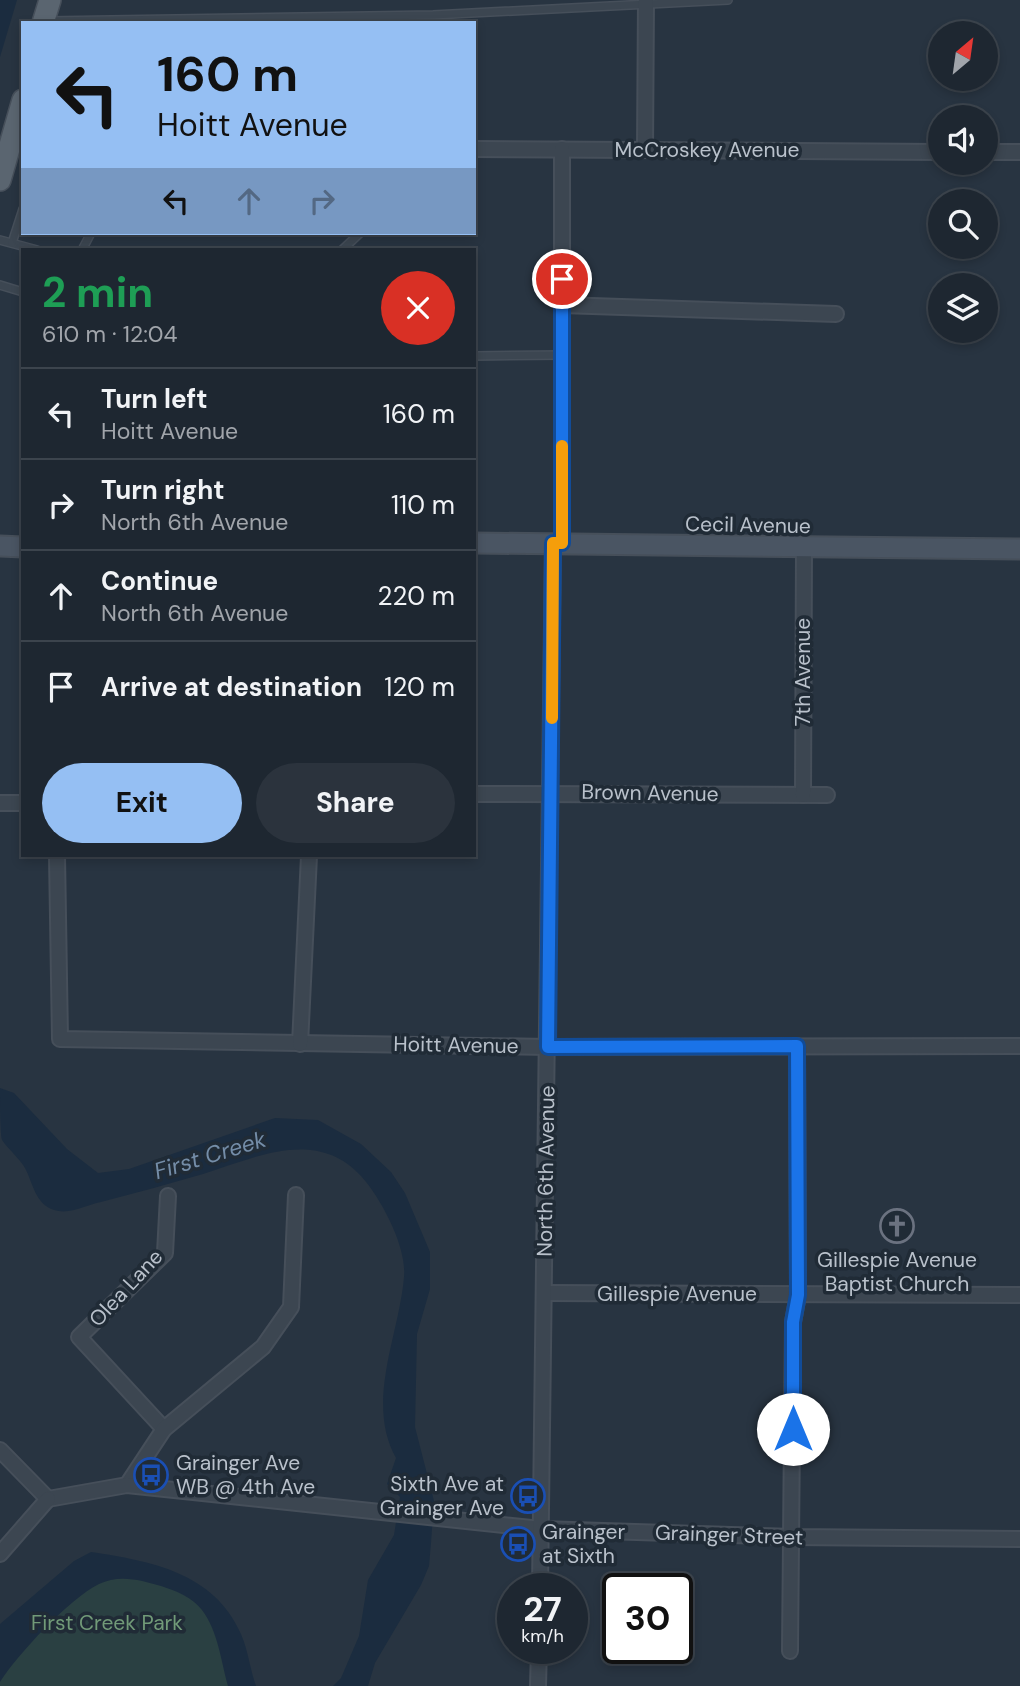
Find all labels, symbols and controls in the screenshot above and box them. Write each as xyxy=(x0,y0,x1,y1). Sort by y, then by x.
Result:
north arrow xyxy=(928,21,998,91)
map controls xyxy=(928,21,998,343)
text: 160 m xyxy=(157,42,298,106)
icon: left xyxy=(42,49,133,140)
text: Hoitt Avenue xyxy=(157,104,348,146)
button: sound xyxy=(928,105,998,175)
street label: McCroskey Avenue xyxy=(614,136,800,164)
icon: left xyxy=(157,182,195,220)
icon: ahead xyxy=(230,182,268,220)
icon: right xyxy=(303,182,341,220)
button: search xyxy=(928,189,998,259)
pin xyxy=(532,249,592,309)
icon: arrive xyxy=(543,260,581,298)
text: 2 min xyxy=(42,265,153,320)
button: close xyxy=(381,271,455,345)
button: layers xyxy=(928,273,998,343)
text: 610 m · 12:04 xyxy=(42,319,178,349)
text: Turn left xyxy=(101,382,208,416)
icon: left xyxy=(42,395,80,433)
text: 160 m xyxy=(383,397,455,431)
text: Hoitt Avenue xyxy=(101,416,238,446)
text: Turn right xyxy=(101,473,225,507)
icon: right xyxy=(42,486,80,524)
text: 110 m xyxy=(391,488,455,522)
text: North 6th Avenue xyxy=(101,507,288,537)
street label: Cecil Avenue xyxy=(685,510,811,540)
text: Continue xyxy=(101,564,218,598)
icon: ahead xyxy=(42,577,80,615)
text: 220 m xyxy=(377,579,455,613)
text: North 6th Avenue xyxy=(101,598,288,628)
street label: 7th Avenue xyxy=(789,618,817,726)
icon: arrive xyxy=(42,668,80,706)
text: Arrive at destination xyxy=(101,670,362,704)
text: 120 m xyxy=(384,670,455,704)
button: Exit xyxy=(42,763,242,843)
button: Share xyxy=(256,763,455,843)
street label: Brown Avenue xyxy=(581,778,719,808)
street label: Hoitt Avenue xyxy=(393,1030,519,1060)
street label: North 6th Avenue xyxy=(531,1085,561,1257)
water label: First Creek xyxy=(150,1124,270,1186)
church icon: Gillespie Avenue Baptist Church xyxy=(878,1207,916,1245)
street label: Olea Lane xyxy=(83,1243,169,1333)
place label: Gillespie Avenue Baptist Church xyxy=(817,1246,977,1298)
street label: Gillespie Avenue xyxy=(597,1280,757,1308)
position arrow xyxy=(756,1392,830,1466)
place label: Grainger Ave WB @ 4th Ave xyxy=(176,1449,315,1501)
bus stop icon: Grainger Ave WB @ 4th Ave xyxy=(132,1456,170,1494)
place label: Sixth Ave at Grainger Ave xyxy=(380,1470,504,1522)
bus stop icon: Sixth Ave at Grainger Ave xyxy=(509,1477,547,1515)
place label: Grainger at Sixth xyxy=(542,1518,625,1570)
street label: Grainger Street xyxy=(654,1518,804,1552)
bus stop icon: Grainger at Sixth xyxy=(499,1525,537,1563)
speed limit sign: 30 xyxy=(602,1573,693,1664)
text: 27 xyxy=(523,1586,562,1632)
park label: First Creek Park xyxy=(31,1609,183,1637)
text: km/h xyxy=(521,1624,564,1648)

